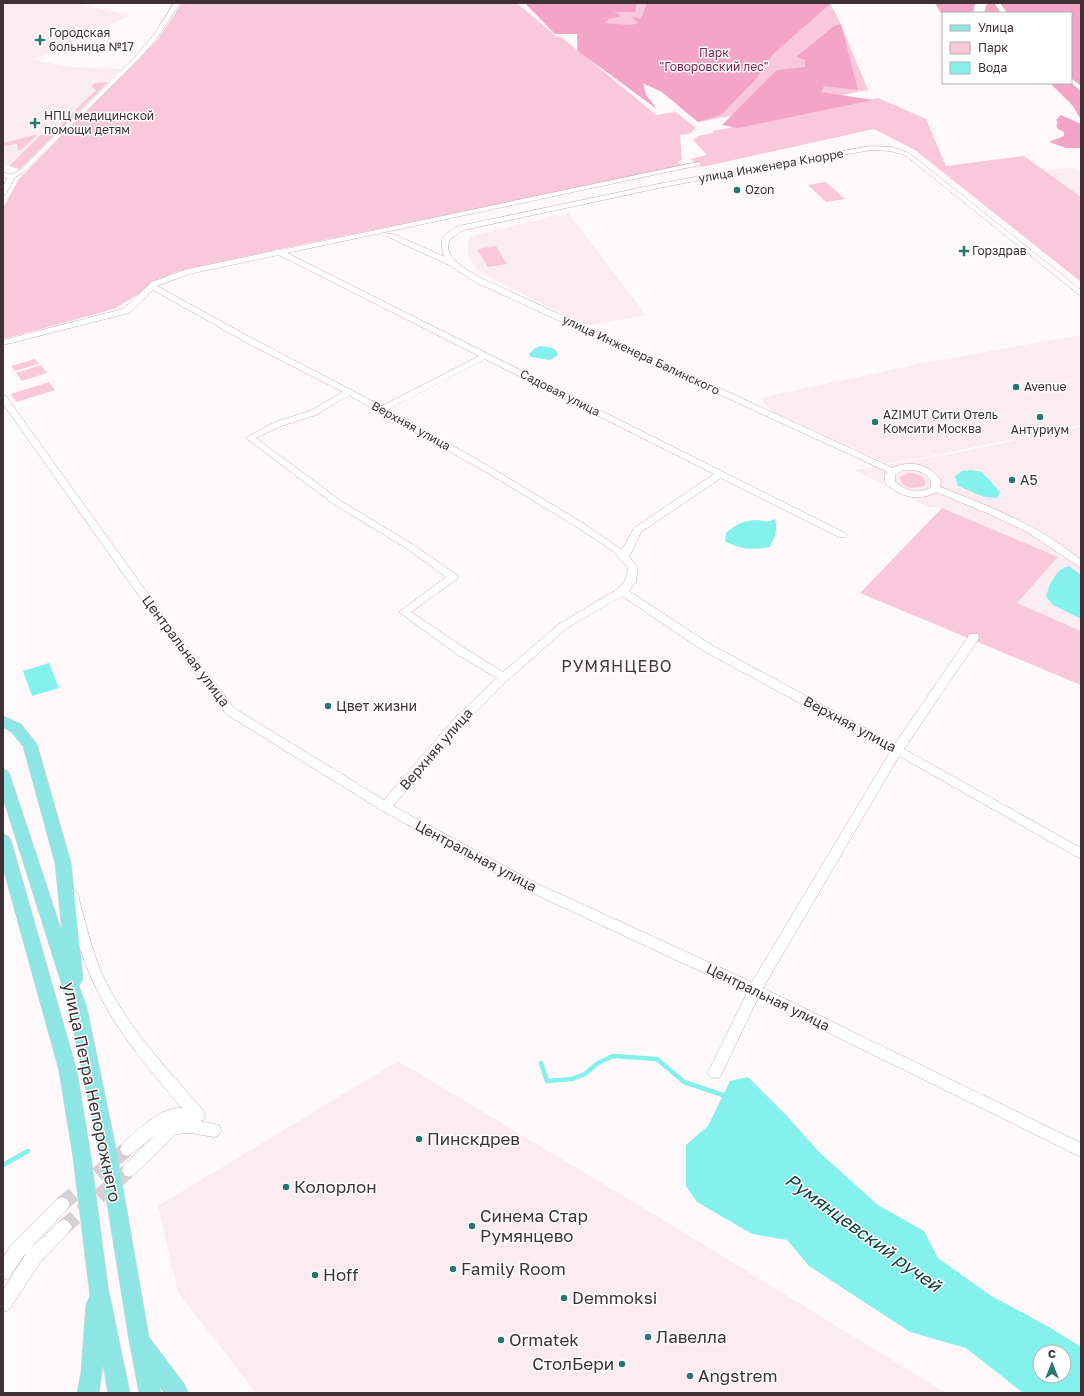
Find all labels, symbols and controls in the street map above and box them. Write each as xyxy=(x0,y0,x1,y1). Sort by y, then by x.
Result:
legend xyxy=(942,12,1072,84)
text: Улица xyxy=(978,20,1014,35)
place label: Городская больница №17 xyxy=(49,25,134,54)
marker: Городская больница №17 xyxy=(34,34,46,46)
text: Парк xyxy=(978,40,1008,55)
park label: Парк "Говоровский лес" xyxy=(660,45,768,74)
text: Вода xyxy=(978,60,1007,75)
place label: НПЦ медицинской помощи детям xyxy=(44,108,154,137)
marker: НПЦ медицинской помощи детям xyxy=(29,117,41,129)
street label: улица Инженера Кнорре xyxy=(697,145,845,186)
place label: Ozon xyxy=(745,182,774,197)
marker: Ozon xyxy=(732,185,742,195)
place label: Горздрав xyxy=(972,243,1027,258)
marker: Горздрав xyxy=(959,246,969,256)
street label: улица Инженера Балинского xyxy=(560,311,722,398)
street label: Садовая улица xyxy=(518,366,603,419)
place label: Avenue xyxy=(1024,379,1066,394)
marker: Avenue xyxy=(1011,382,1021,392)
street label: Верхняя улица xyxy=(369,398,453,453)
place label: AZIMUT Сити Отель Комсити Москва xyxy=(883,407,998,436)
marker: Антуриум xyxy=(1035,412,1045,422)
marker: AZIMUT Сити Отель Комсити Москва xyxy=(870,417,880,427)
place label: Антуриум xyxy=(1011,422,1069,437)
place label: А5 xyxy=(1020,471,1038,488)
marker: А5 xyxy=(1007,475,1017,485)
street label: Центральная улица xyxy=(139,592,234,710)
district label: РУМЯНЦЕВО xyxy=(561,656,673,676)
street label: Верхняя улица xyxy=(801,692,900,755)
place label: Цвет жизни xyxy=(336,697,417,714)
marker: Цвет жизни xyxy=(323,701,333,711)
street label: Верхняя улица xyxy=(396,704,476,793)
street label: Центральная улица xyxy=(413,816,540,895)
street label: Центральная улица xyxy=(704,959,833,1034)
street label: улица Петра Непорожнего xyxy=(59,980,126,1204)
place label: Пинскдрев xyxy=(427,1128,520,1149)
marker: Пинскдрев xyxy=(414,1134,424,1144)
water label: Румянцевский ручей xyxy=(781,1168,947,1297)
place label: Колорлон xyxy=(294,1176,377,1197)
marker: Колорлон xyxy=(281,1182,291,1192)
place label: Синема Стар Румянцево xyxy=(480,1205,588,1246)
marker: Синема Стар Румянцево xyxy=(467,1221,477,1231)
place label: Family Room xyxy=(461,1258,566,1279)
place label: Hoff xyxy=(323,1264,359,1285)
marker: Family Room xyxy=(448,1264,458,1274)
marker: Hoff xyxy=(310,1270,320,1280)
place label: Demmoksi xyxy=(572,1287,657,1308)
marker: Demmoksi xyxy=(559,1293,569,1303)
place label: Лавелла xyxy=(656,1326,727,1347)
place label: Ormatek xyxy=(509,1329,579,1350)
marker: Лавелла xyxy=(643,1332,653,1342)
marker: Ormatek xyxy=(496,1335,506,1345)
north arrow xyxy=(1032,1344,1072,1384)
text: С xyxy=(1048,1347,1056,1360)
place label: СтолБери xyxy=(532,1353,614,1374)
marker: СтолБери xyxy=(617,1359,627,1369)
place label: Angstrem xyxy=(698,1365,777,1386)
marker: Angstrem xyxy=(685,1371,695,1381)

